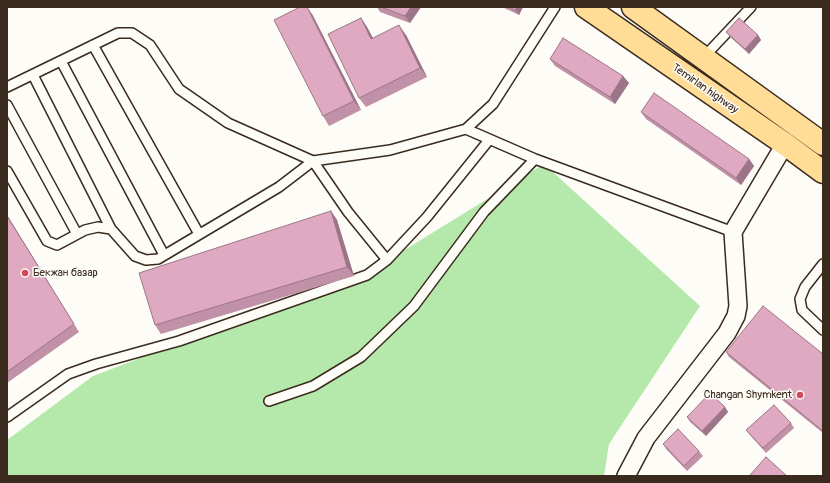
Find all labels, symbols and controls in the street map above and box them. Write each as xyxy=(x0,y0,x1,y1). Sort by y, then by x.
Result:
street label: Temirlan highway xyxy=(669,61,741,117)
place label: Бекжан базар xyxy=(33,266,98,280)
marker: Бекжан базар xyxy=(20,268,30,278)
place label: Changan Shymkent xyxy=(704,388,792,402)
marker: Changan Shymkent xyxy=(795,390,805,400)

